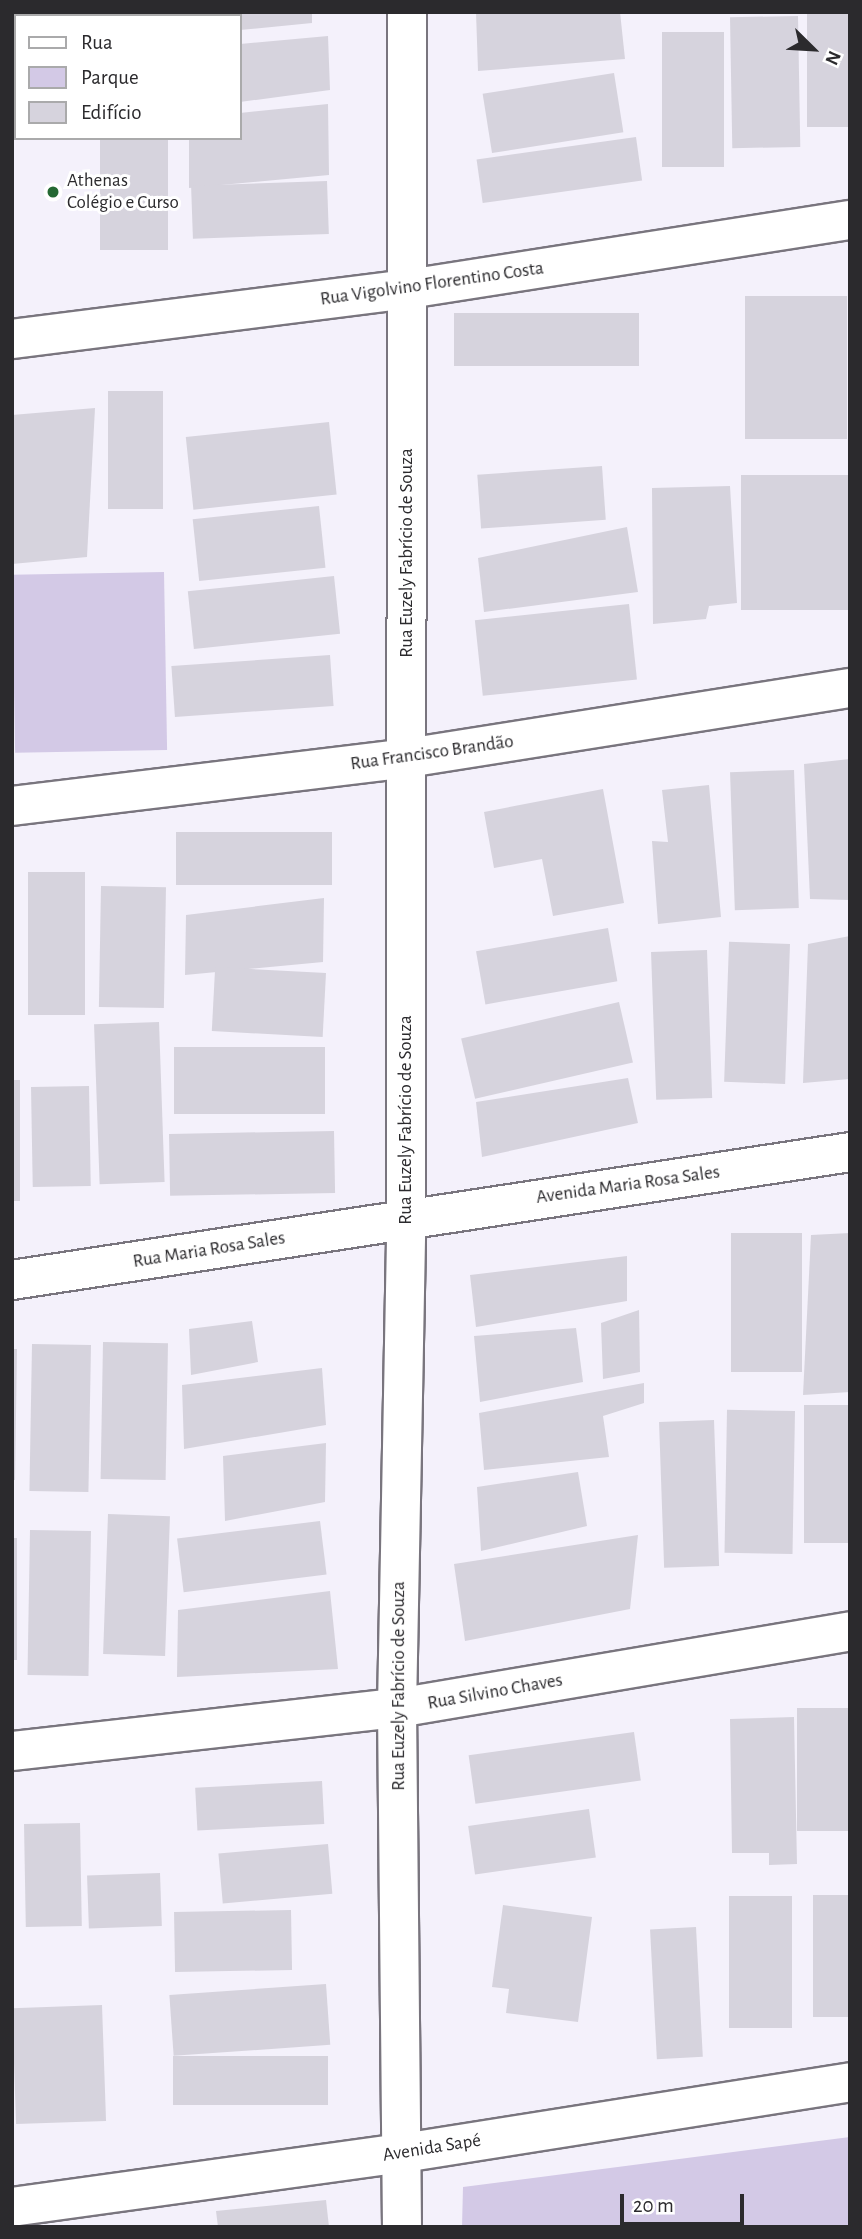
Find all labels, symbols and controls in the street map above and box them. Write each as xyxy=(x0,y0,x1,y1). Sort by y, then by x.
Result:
legend xyxy=(14,14,242,140)
north arrow xyxy=(778,14,848,84)
text: Rua xyxy=(81,32,113,53)
text: N xyxy=(821,48,844,68)
text: Parque xyxy=(81,67,139,88)
text: Edifício xyxy=(81,102,141,123)
place label: Athenas Colégio e Curso xyxy=(67,170,179,214)
marker: Athenas Colégio e Curso xyxy=(45,184,61,200)
street label: Rua Vigolvino Florentino Costa xyxy=(319,257,545,311)
street label: Rua Euzely Fabrício de Souza xyxy=(396,448,418,658)
street label: Rua Francisco Brandão xyxy=(349,730,515,776)
street label: Rua Euzely Fabrício de Souza xyxy=(395,1015,417,1225)
street label: Avenida Maria Rosa Sales xyxy=(535,1161,721,1209)
street label: Rua Maria Rosa Sales xyxy=(131,1227,287,1273)
street label: Rua Euzely Fabrício de Souza xyxy=(388,1581,410,1791)
street label: Rua Silvino Chaves xyxy=(426,1669,564,1715)
street label: Avenida Sapé xyxy=(381,2129,483,2167)
scale bar xyxy=(624,2180,748,2224)
text: 20 m xyxy=(633,2195,674,2216)

